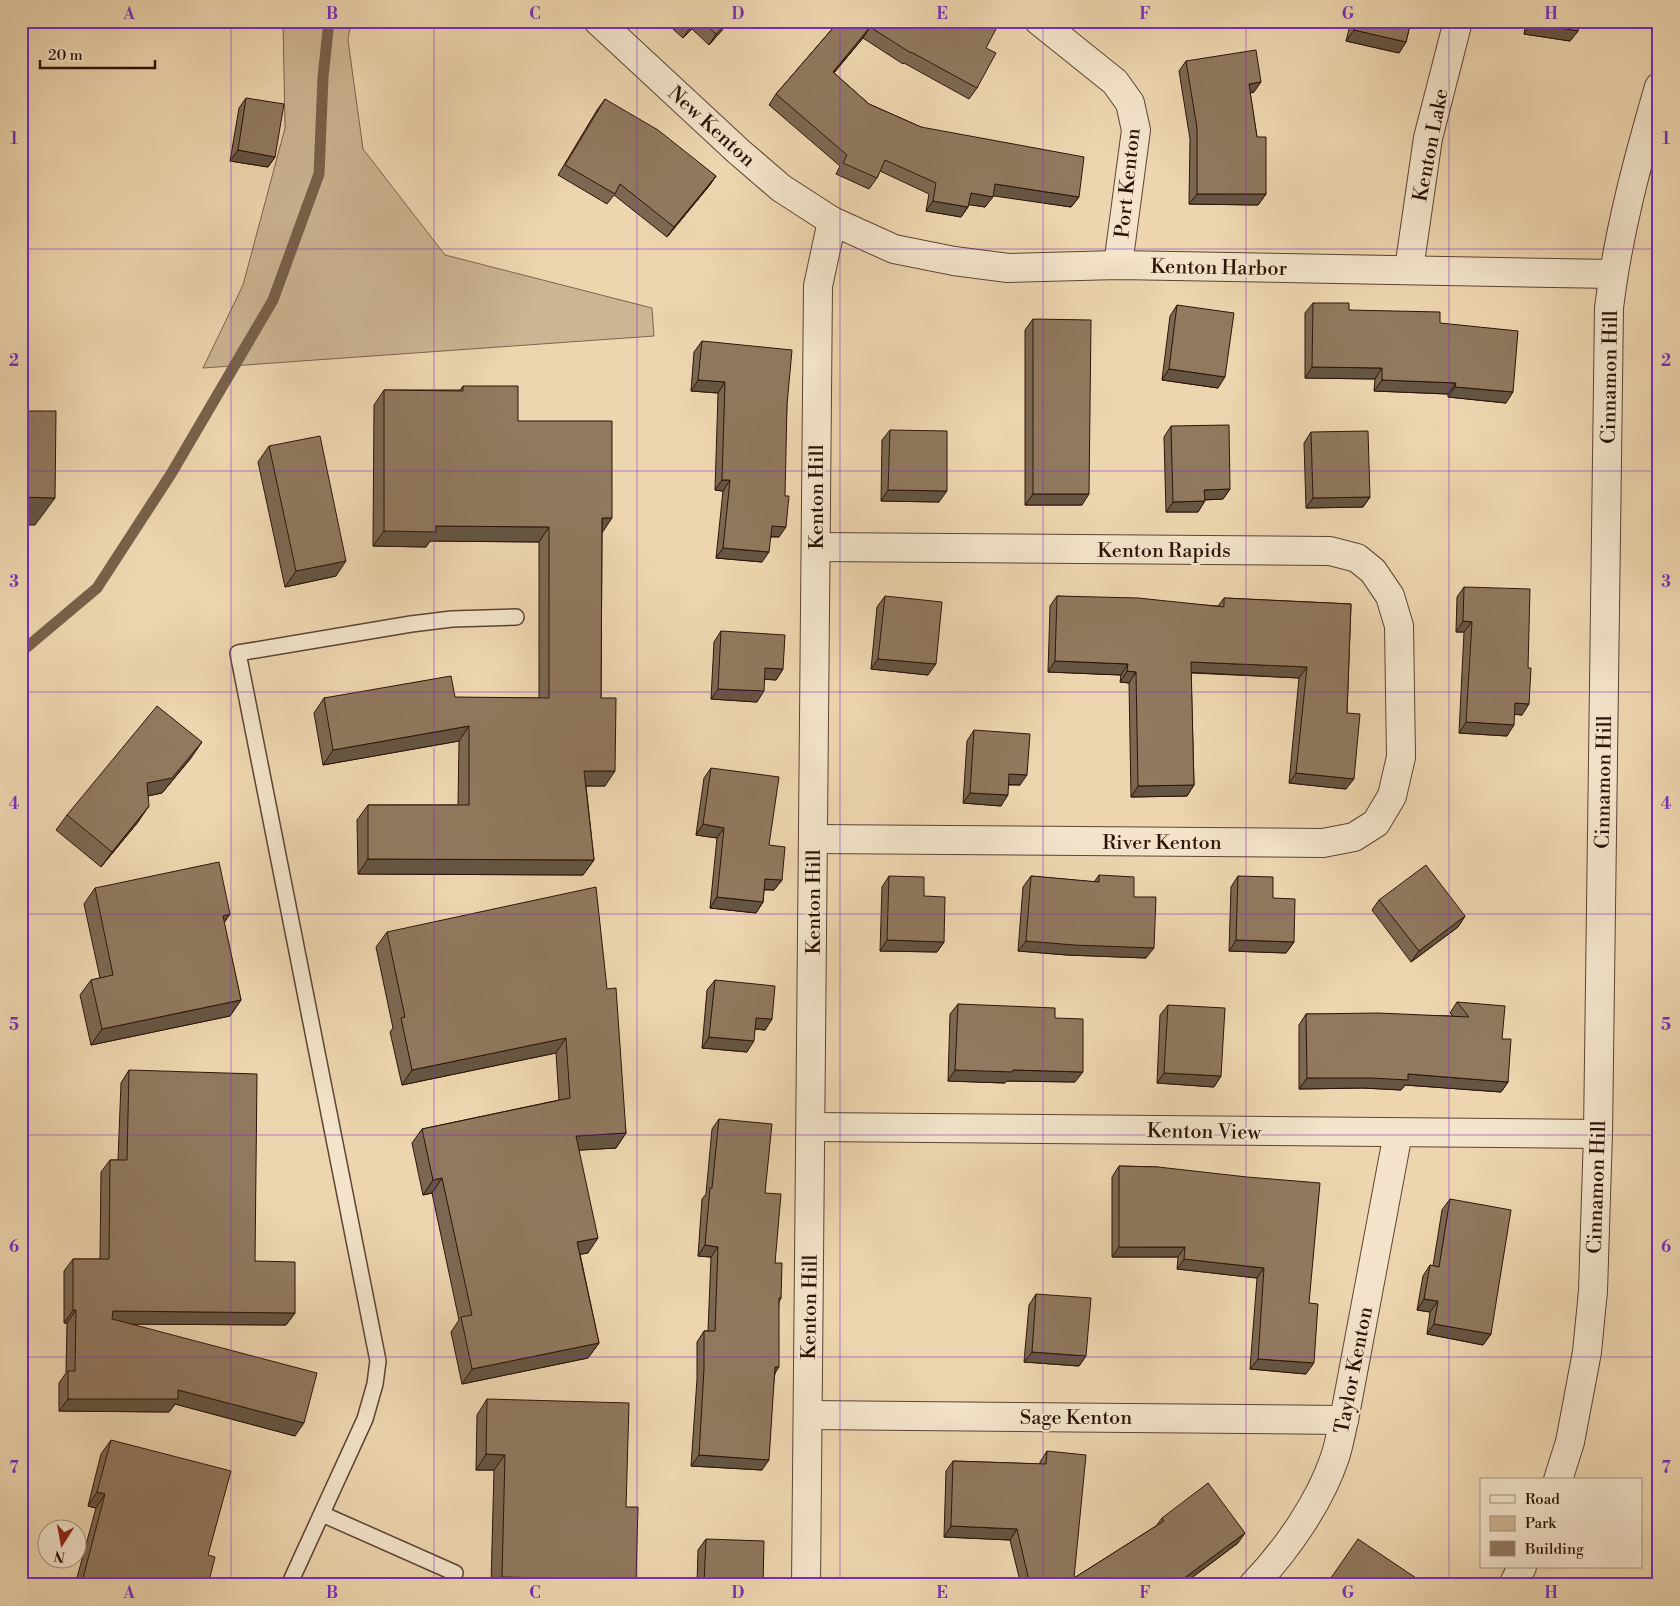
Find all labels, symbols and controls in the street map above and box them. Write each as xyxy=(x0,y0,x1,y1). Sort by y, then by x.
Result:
text: A xyxy=(122,4,135,24)
text: B xyxy=(326,4,338,24)
text: C xyxy=(529,4,541,24)
text: D xyxy=(732,4,745,24)
text: E xyxy=(936,4,948,24)
text: F xyxy=(1139,4,1151,24)
text: G xyxy=(1342,4,1355,24)
text: H xyxy=(1544,4,1558,24)
scale bar xyxy=(40,38,155,70)
text: 20 m xyxy=(48,46,83,65)
street label: New Kenton xyxy=(662,81,760,173)
street label: Kenton Lake xyxy=(1408,87,1455,204)
street label: Port Kenton xyxy=(1110,127,1147,239)
text: 1 xyxy=(10,129,18,149)
text: 1 xyxy=(1662,129,1670,149)
street label: Kenton Harbor xyxy=(1150,255,1288,282)
street label: Cinnamon Hill xyxy=(1597,310,1624,444)
text: 2 xyxy=(9,351,19,371)
text: 2 xyxy=(1661,351,1671,371)
street label: Kenton Hill xyxy=(805,444,830,550)
street label: Kenton Rapids xyxy=(1097,539,1231,564)
text: 3 xyxy=(9,572,19,592)
text: 3 xyxy=(1661,572,1671,592)
street label: Cinnamon Hill xyxy=(1591,715,1618,849)
text: 4 xyxy=(9,794,20,814)
text: 4 xyxy=(1661,794,1672,814)
street label: River Kenton xyxy=(1102,831,1222,856)
street label: Kenton Hill xyxy=(802,849,827,955)
text: 5 xyxy=(9,1015,19,1035)
text: 5 xyxy=(1661,1015,1671,1035)
street label: Kenton View xyxy=(1147,1119,1263,1146)
street label: Cinnamon Hill xyxy=(1583,1120,1612,1254)
text: 6 xyxy=(9,1237,19,1257)
text: 6 xyxy=(1661,1237,1671,1257)
street label: Kenton Hill xyxy=(797,1254,824,1360)
street label: Taylor Kenton xyxy=(1330,1305,1379,1436)
street label: Sage Kenton xyxy=(1020,1406,1132,1431)
text: 7 xyxy=(9,1458,19,1478)
text: 7 xyxy=(1661,1458,1671,1478)
legend xyxy=(1480,1478,1642,1568)
text: Road xyxy=(1525,1490,1560,1509)
text: Park xyxy=(1525,1514,1557,1533)
north arrow xyxy=(38,1518,88,1568)
text: Building xyxy=(1524,1540,1584,1559)
text: N xyxy=(53,1546,67,1566)
text: A xyxy=(122,1583,135,1603)
text: B xyxy=(326,1583,338,1603)
text: C xyxy=(529,1583,541,1603)
text: D xyxy=(732,1583,745,1603)
text: E xyxy=(936,1583,948,1603)
text: F xyxy=(1139,1583,1151,1603)
text: G xyxy=(1342,1583,1355,1603)
text: H xyxy=(1544,1583,1558,1603)

